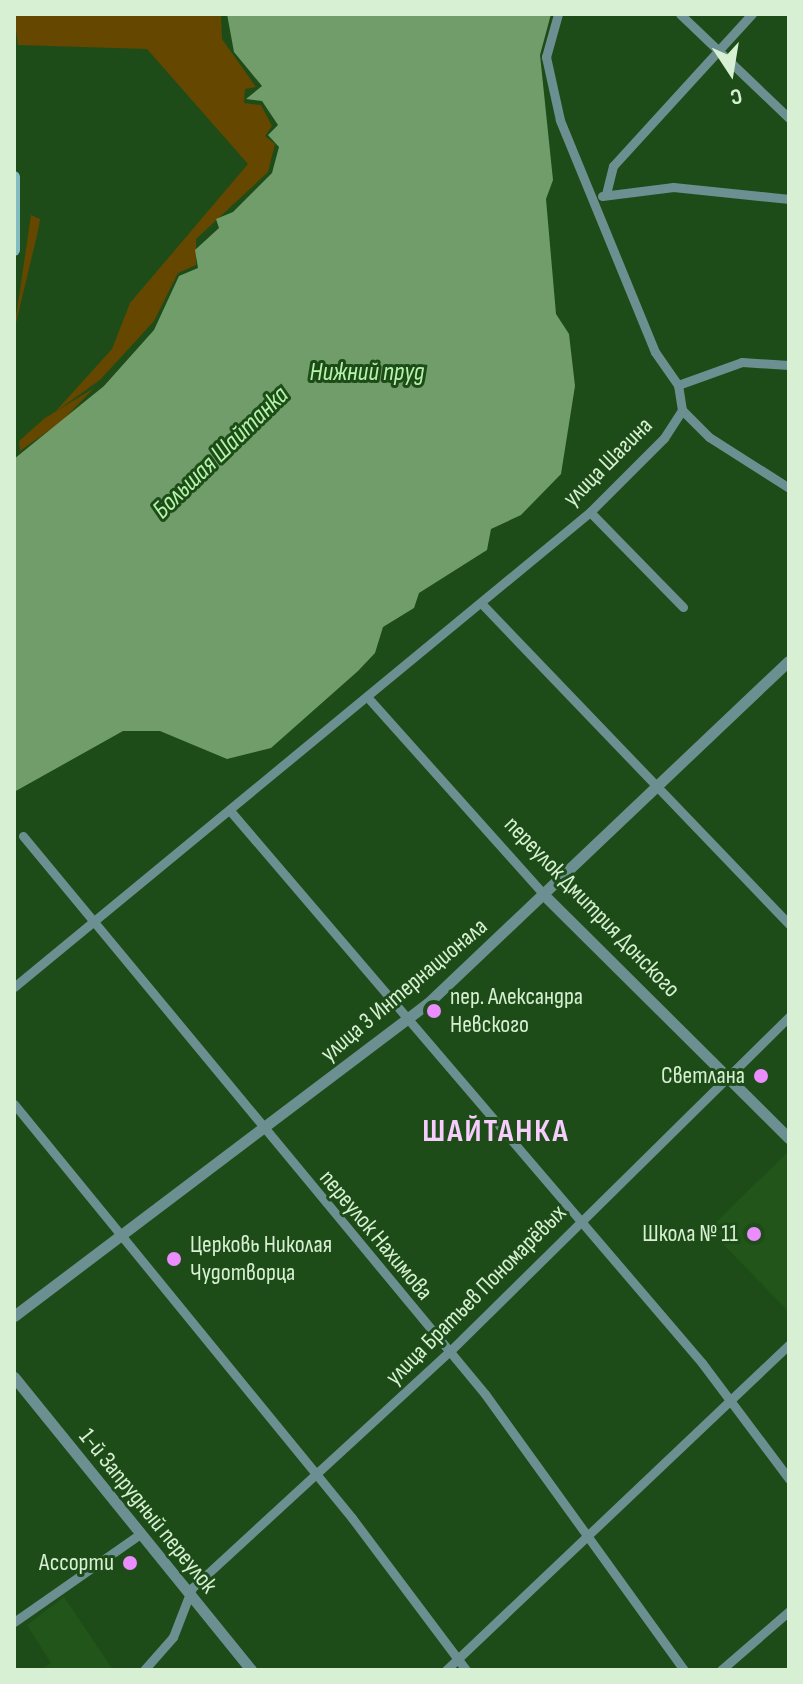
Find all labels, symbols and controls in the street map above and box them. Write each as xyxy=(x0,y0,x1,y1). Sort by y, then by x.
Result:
north arrow xyxy=(691,32,771,112)
text: С xyxy=(728,82,744,110)
water label: Нижний пруд xyxy=(310,357,424,389)
water label: Большая Шайтанка xyxy=(146,380,296,526)
street label: улица Шагина xyxy=(557,411,659,513)
street label: переулок Дмитрия Донского xyxy=(498,811,686,1003)
street label: улица 3 Интернационала xyxy=(315,912,493,1068)
place label: пер. Александра Невского xyxy=(450,983,583,1039)
marker: пер. Александра Невского xyxy=(425,1002,443,1020)
place label: Светлана xyxy=(661,1062,745,1090)
marker: Светлана xyxy=(752,1067,770,1085)
district label: ШАЙТАНКА xyxy=(422,1113,570,1151)
street label: переулок Нахимова xyxy=(313,1164,439,1306)
street label: улица Братьев Пономарёвых xyxy=(380,1199,572,1391)
place label: Школа № 11 xyxy=(642,1220,738,1248)
marker: Школа № 11 xyxy=(745,1225,763,1243)
place label: Церковь Николая Чудотворца xyxy=(190,1231,332,1287)
marker: Церковь Николая Чудотворца xyxy=(165,1250,183,1268)
street label: 1-й Запрудный переулок xyxy=(73,1423,223,1599)
place label: Ассорти xyxy=(39,1549,114,1577)
marker: Ассорти xyxy=(121,1554,139,1572)

